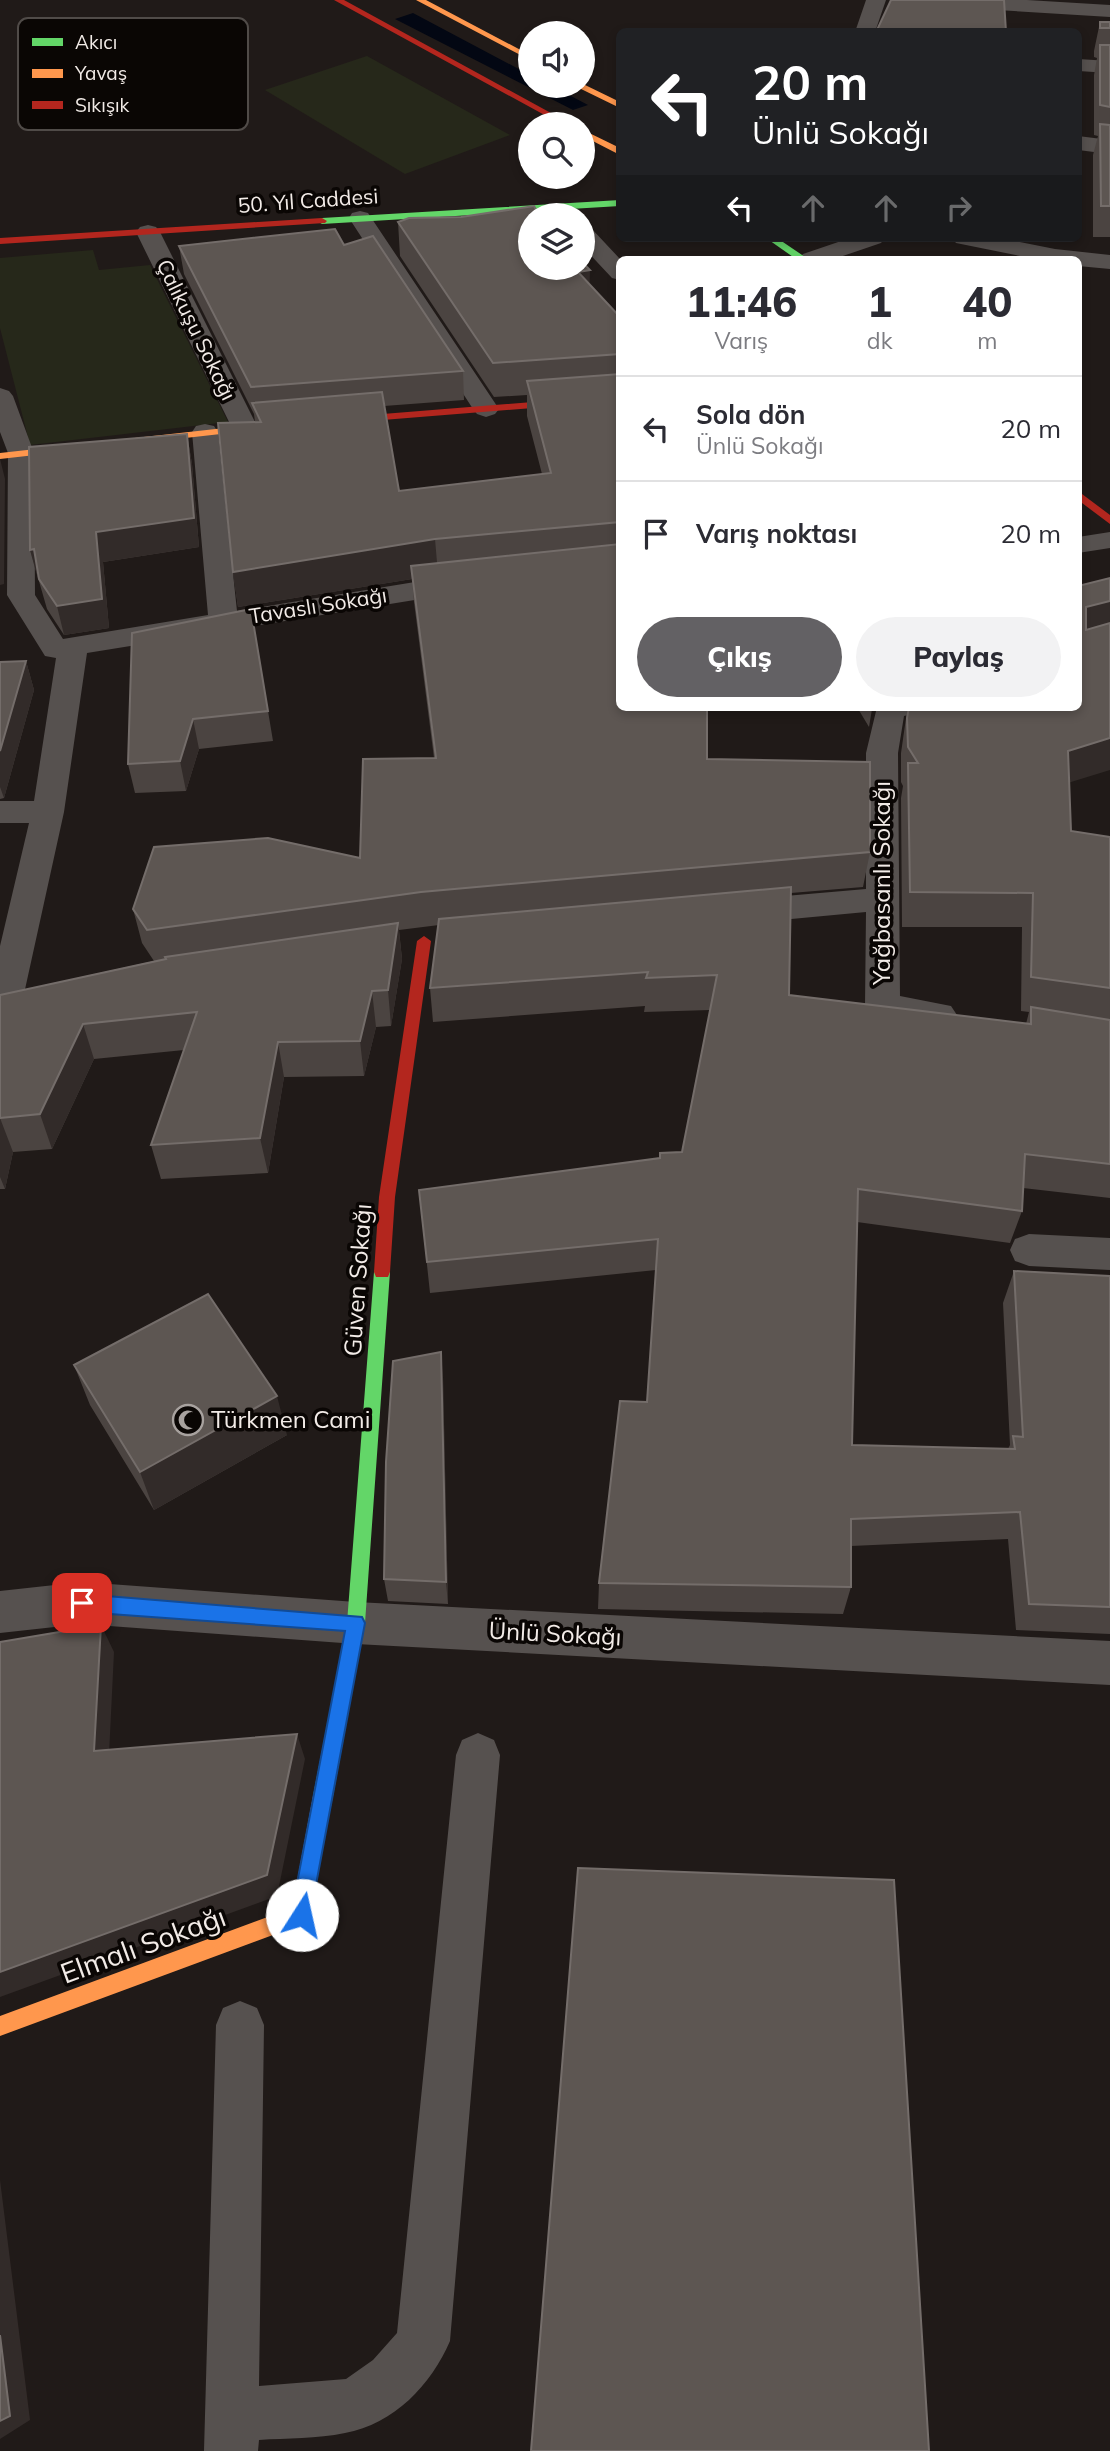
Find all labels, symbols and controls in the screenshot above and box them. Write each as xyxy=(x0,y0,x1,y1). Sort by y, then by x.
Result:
legend xyxy=(18,18,248,130)
map controls xyxy=(518,21,595,280)
button: sound xyxy=(518,21,595,98)
text: Akıcı xyxy=(75,30,117,54)
text: 20 m xyxy=(752,51,868,112)
icon: left xyxy=(637,56,728,147)
text: Yavaş xyxy=(74,61,127,85)
text: Sıkışık xyxy=(75,93,130,117)
button: search xyxy=(518,112,595,189)
text: Ünlü Sokağı xyxy=(752,112,929,152)
street label: 50. Yıl Caddesi xyxy=(237,182,379,218)
icon: left xyxy=(721,189,759,227)
icon: ahead xyxy=(794,189,832,227)
icon: ahead xyxy=(867,189,905,227)
icon: right xyxy=(940,189,978,227)
button: layers xyxy=(518,203,595,280)
street label: Çalıkuşu Sokağı xyxy=(152,255,242,404)
text: 11:46 xyxy=(686,275,797,328)
text: 1 xyxy=(867,275,892,328)
text: 40 xyxy=(962,275,1012,328)
text: Varış xyxy=(715,326,768,355)
text: dk xyxy=(867,326,892,355)
text: m xyxy=(977,326,997,355)
text: Sola dön xyxy=(696,398,805,431)
icon: left xyxy=(637,410,675,448)
text: 20 m xyxy=(1000,412,1061,445)
text: Ünlü Sokağı xyxy=(696,431,823,460)
icon: arrive xyxy=(637,515,675,553)
text: Varış noktası xyxy=(696,517,857,550)
text: 20 m xyxy=(1000,517,1061,550)
street label: Tavaslı Sokağı xyxy=(247,581,389,629)
button: Çıkış xyxy=(637,617,842,697)
button: Paylaş xyxy=(856,617,1061,697)
street label: Yağbasanlı Sokağı xyxy=(866,781,896,986)
street label: Güven Sokağı xyxy=(337,1203,377,1357)
mosque icon: Türkmen Cami xyxy=(171,1403,205,1437)
place label: Türkmen Cami xyxy=(211,1404,370,1434)
pin xyxy=(52,1573,112,1633)
icon: arrive xyxy=(63,1584,101,1622)
street label: Ünlü Sokağı xyxy=(488,1615,622,1651)
position arrow xyxy=(265,1878,339,1952)
street label: Elmalı Sokağı xyxy=(55,1898,230,1991)

